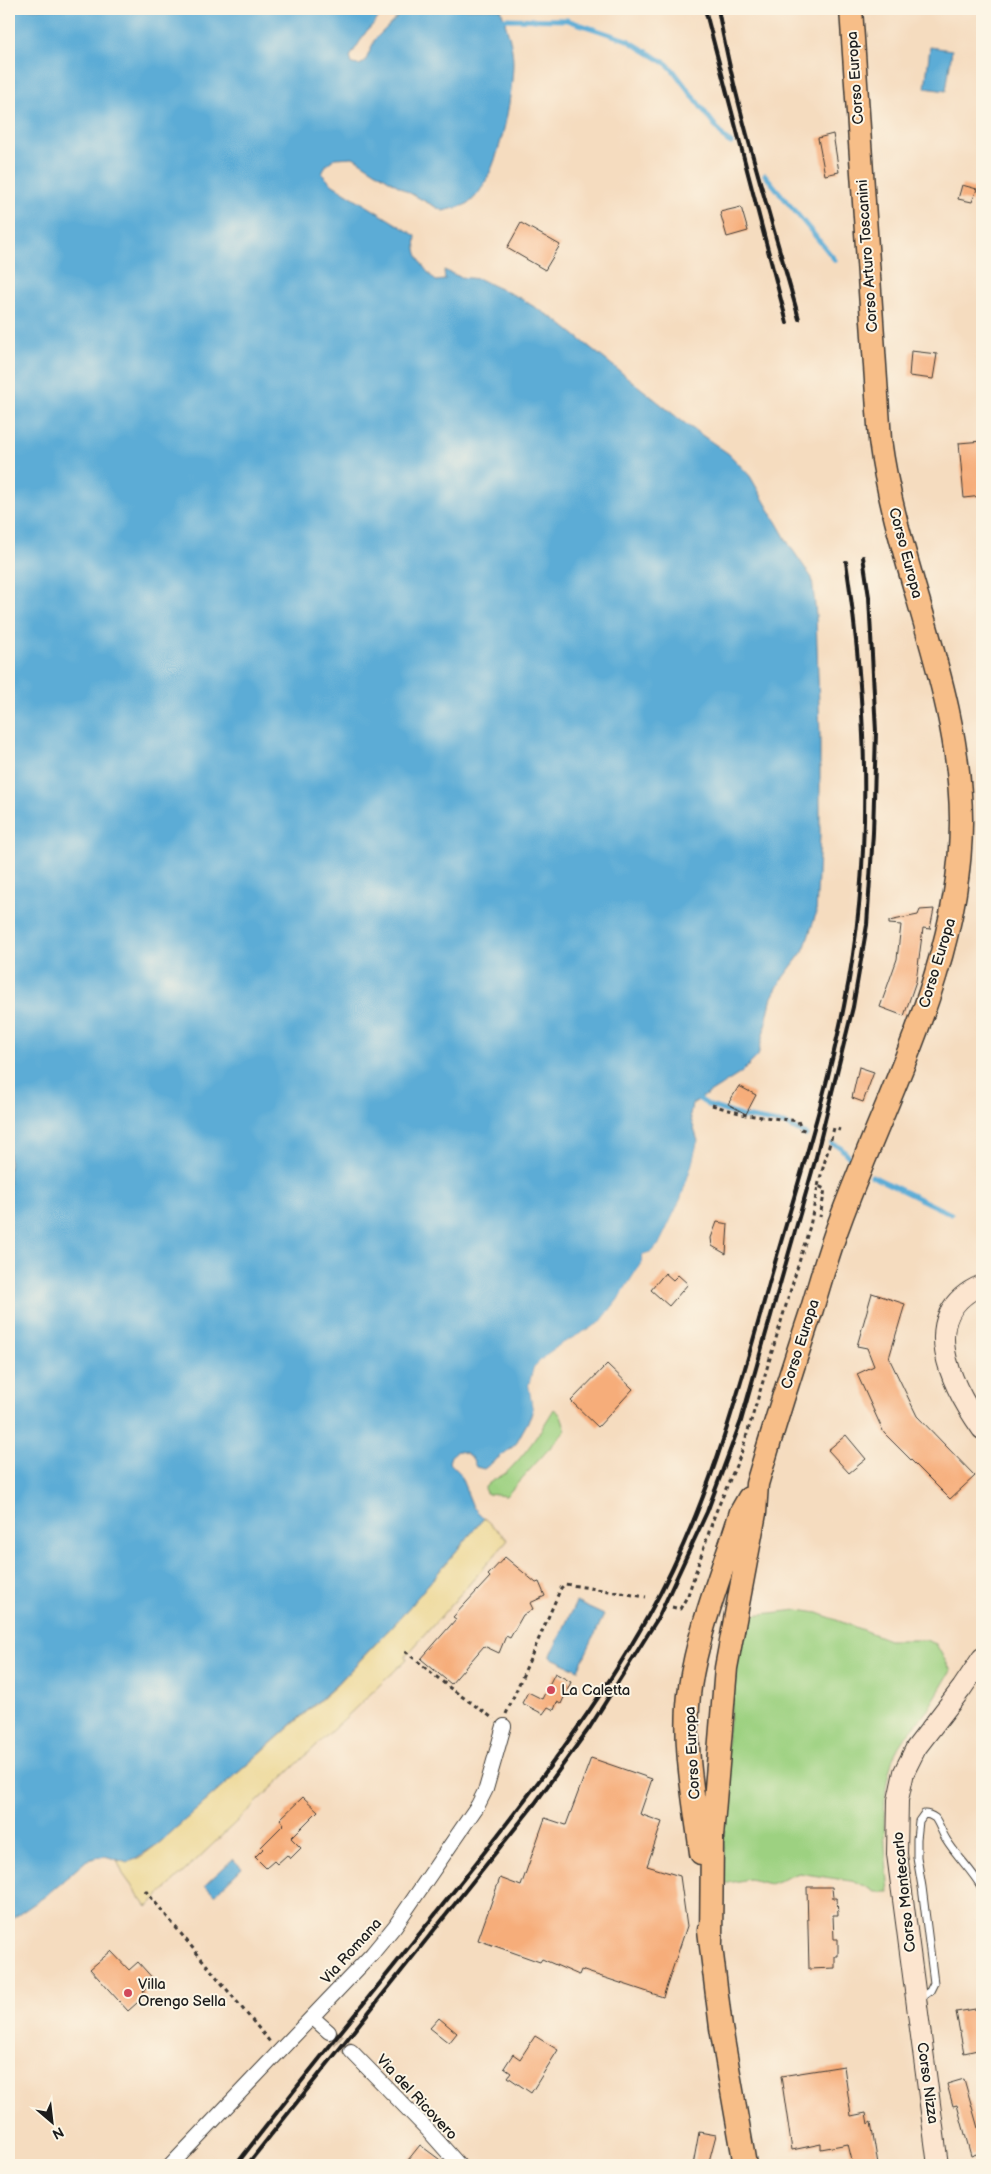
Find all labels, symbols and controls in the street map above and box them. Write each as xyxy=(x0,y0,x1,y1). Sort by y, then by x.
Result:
street label: Corso Europa xyxy=(843,31,868,125)
street label: Corso Arturo Toscanini xyxy=(853,179,882,333)
street label: Corso Europa xyxy=(884,506,927,601)
street label: Corso Europa xyxy=(915,916,960,1011)
street label: Corso Europa xyxy=(777,1297,824,1391)
place label: La Caletta xyxy=(561,1681,630,1700)
marker: La Caletta xyxy=(545,1684,557,1696)
street label: Corso Europa xyxy=(681,1706,704,1800)
street label: Corso Montecarlo xyxy=(889,1831,920,1953)
street label: Via Romana xyxy=(317,1914,386,1988)
place label: Villa Orengo Sella xyxy=(138,1975,226,2011)
marker: Villa Orengo Sella xyxy=(122,1987,134,1999)
street label: Corso Nizza xyxy=(912,2041,943,2125)
street label: Via del Ricovero xyxy=(372,2051,461,2144)
north arrow xyxy=(28,2096,78,2146)
text: N xyxy=(49,2123,67,2143)

